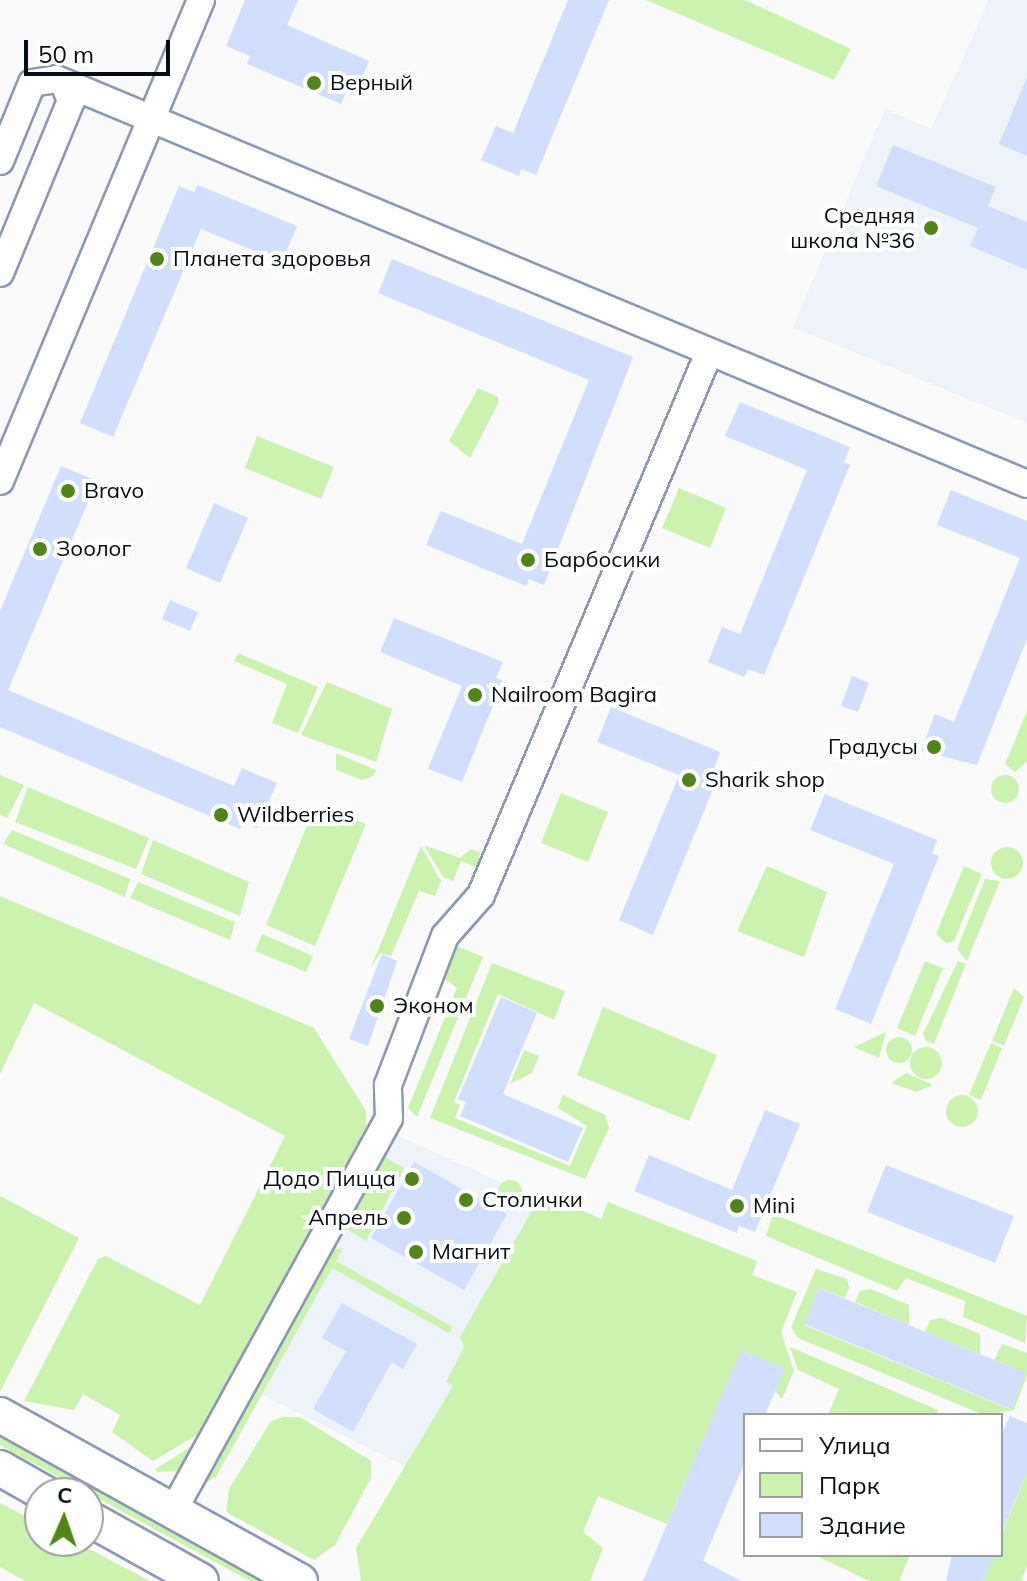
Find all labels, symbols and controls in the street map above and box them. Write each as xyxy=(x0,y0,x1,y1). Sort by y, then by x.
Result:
scale bar xyxy=(28,24,174,74)
text: 50 m xyxy=(38,39,94,69)
place label: Верный xyxy=(330,70,413,96)
marker: Верный xyxy=(305,74,323,92)
place label: Средняя школа №36 xyxy=(790,202,915,254)
marker: Средняя школа №36 xyxy=(922,219,940,237)
place label: Планета здоровья xyxy=(173,246,371,272)
marker: Планета здоровья xyxy=(148,250,166,268)
place label: Bravo xyxy=(84,478,144,504)
marker: Bravo xyxy=(59,482,77,500)
place label: Зоолог xyxy=(56,536,131,562)
marker: Зоолог xyxy=(31,540,49,558)
place label: Барбосики xyxy=(544,547,660,573)
marker: Барбосики xyxy=(519,551,537,569)
place label: Nailroom Bagira xyxy=(491,682,657,708)
marker: Nailroom Bagira xyxy=(466,686,484,704)
place label: Градусы xyxy=(828,734,918,760)
marker: Градусы xyxy=(925,738,943,756)
place label: Sharik shop xyxy=(705,767,825,793)
marker: Sharik shop xyxy=(680,771,698,789)
place label: Wildberries xyxy=(237,802,354,828)
marker: Wildberries xyxy=(212,806,230,824)
place label: Эконом xyxy=(393,993,474,1019)
marker: Эконом xyxy=(368,997,386,1015)
place label: Додо Пицца xyxy=(263,1166,396,1192)
marker: Додо Пицца xyxy=(403,1170,421,1188)
place label: Столички xyxy=(482,1187,583,1213)
marker: Столички xyxy=(457,1191,475,1209)
place label: Mini xyxy=(753,1193,795,1219)
marker: Mini xyxy=(728,1197,746,1215)
place label: Апрель xyxy=(308,1205,388,1231)
marker: Апрель xyxy=(395,1209,413,1227)
place label: Магнит xyxy=(432,1239,510,1265)
marker: Магнит xyxy=(407,1243,425,1261)
legend xyxy=(743,1413,1003,1557)
text: Улица xyxy=(819,1430,891,1460)
text: Парк xyxy=(819,1470,880,1500)
north arrow xyxy=(24,1477,104,1557)
text: С xyxy=(57,1481,73,1509)
text: Здание xyxy=(819,1510,906,1540)

